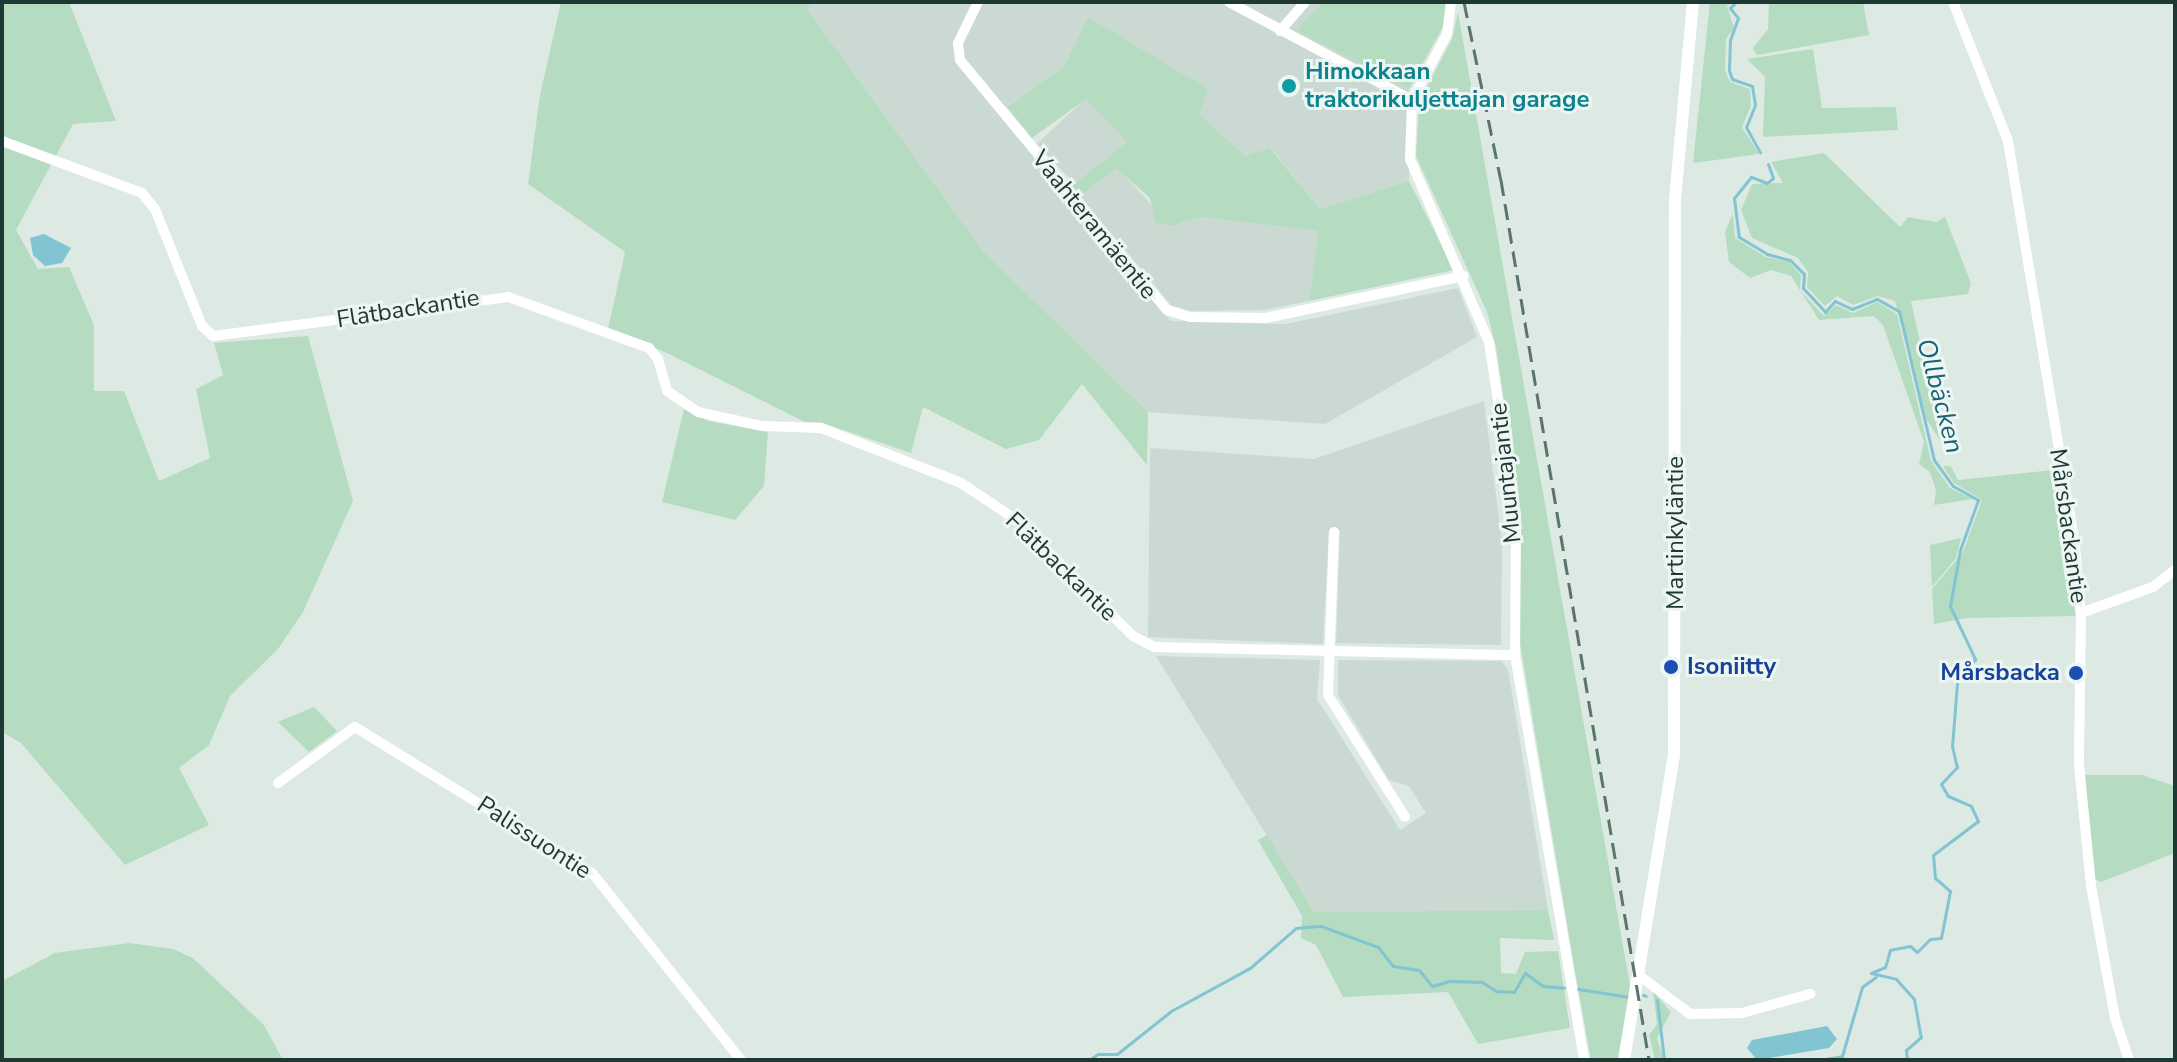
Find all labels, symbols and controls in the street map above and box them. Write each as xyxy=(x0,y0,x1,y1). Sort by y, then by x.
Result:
place label: Himokkaan traktorikuljettajan garage xyxy=(1305,58,1589,114)
marker: Himokkaan traktorikuljettajan garage xyxy=(1280,77,1298,95)
street label: Vaahteramäentie xyxy=(1025,145,1163,305)
street label: Flätbackantie xyxy=(335,284,481,334)
water label: Ollbäcken xyxy=(1910,335,1970,457)
street label: Muuntajantie xyxy=(1484,401,1528,545)
street label: Mårsbackantie xyxy=(2043,447,2093,605)
street label: Martinkyläntie xyxy=(1662,456,1690,610)
street label: Flätbackantie xyxy=(999,507,1123,627)
place label: Isoniitty xyxy=(1687,653,1776,681)
marker: Isoniitty xyxy=(1662,658,1680,676)
place label: Mårsbacka xyxy=(1940,659,2060,687)
marker: Mårsbacka xyxy=(2067,664,2085,682)
street label: Palissuontie xyxy=(472,790,596,886)

